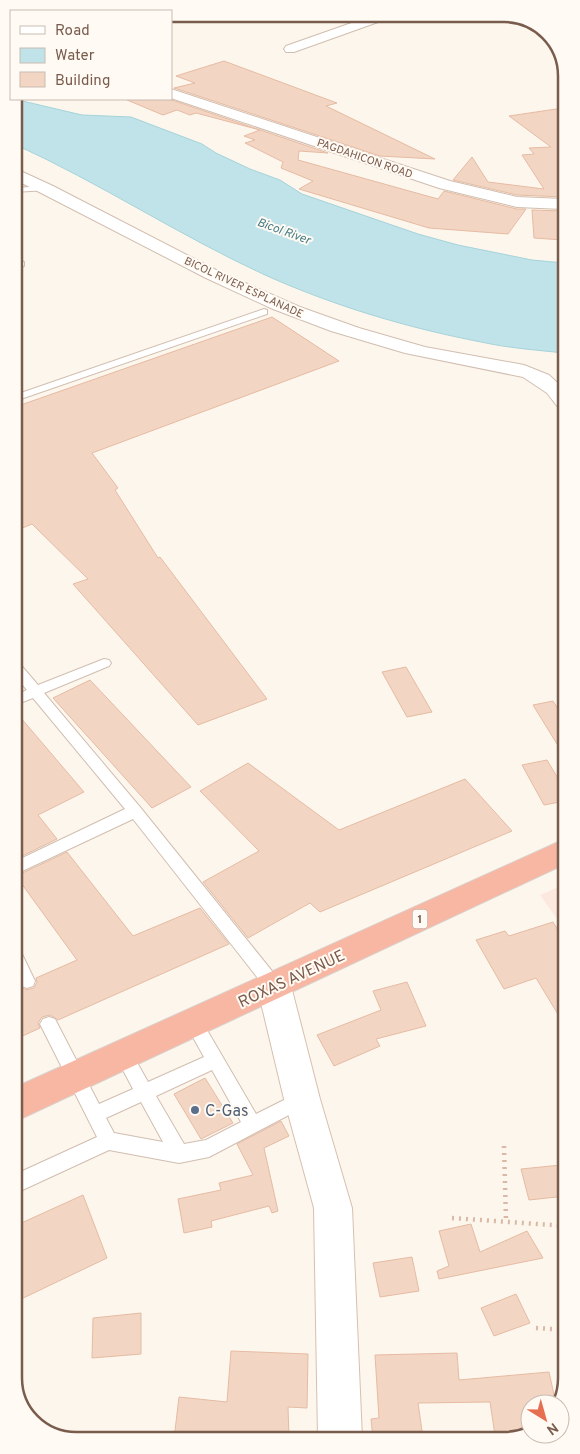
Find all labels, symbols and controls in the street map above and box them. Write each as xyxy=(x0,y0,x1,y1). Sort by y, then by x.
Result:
legend xyxy=(10,10,172,100)
text: Road xyxy=(55,22,90,41)
text: Water xyxy=(55,47,95,66)
text: Building xyxy=(55,72,110,91)
street label: PAGDAHICON ROAD xyxy=(315,136,414,182)
water label: Bicol River xyxy=(255,215,314,249)
street label: BICOL RIVER ESPLANADE xyxy=(182,254,305,322)
road number: 1 xyxy=(412,910,428,929)
street label: ROXAS AVENUE xyxy=(235,946,348,1013)
place label: C-Gas xyxy=(205,1102,248,1122)
marker: C-Gas xyxy=(189,1104,201,1116)
north arrow xyxy=(520,1394,570,1444)
text: N xyxy=(543,1418,561,1438)

